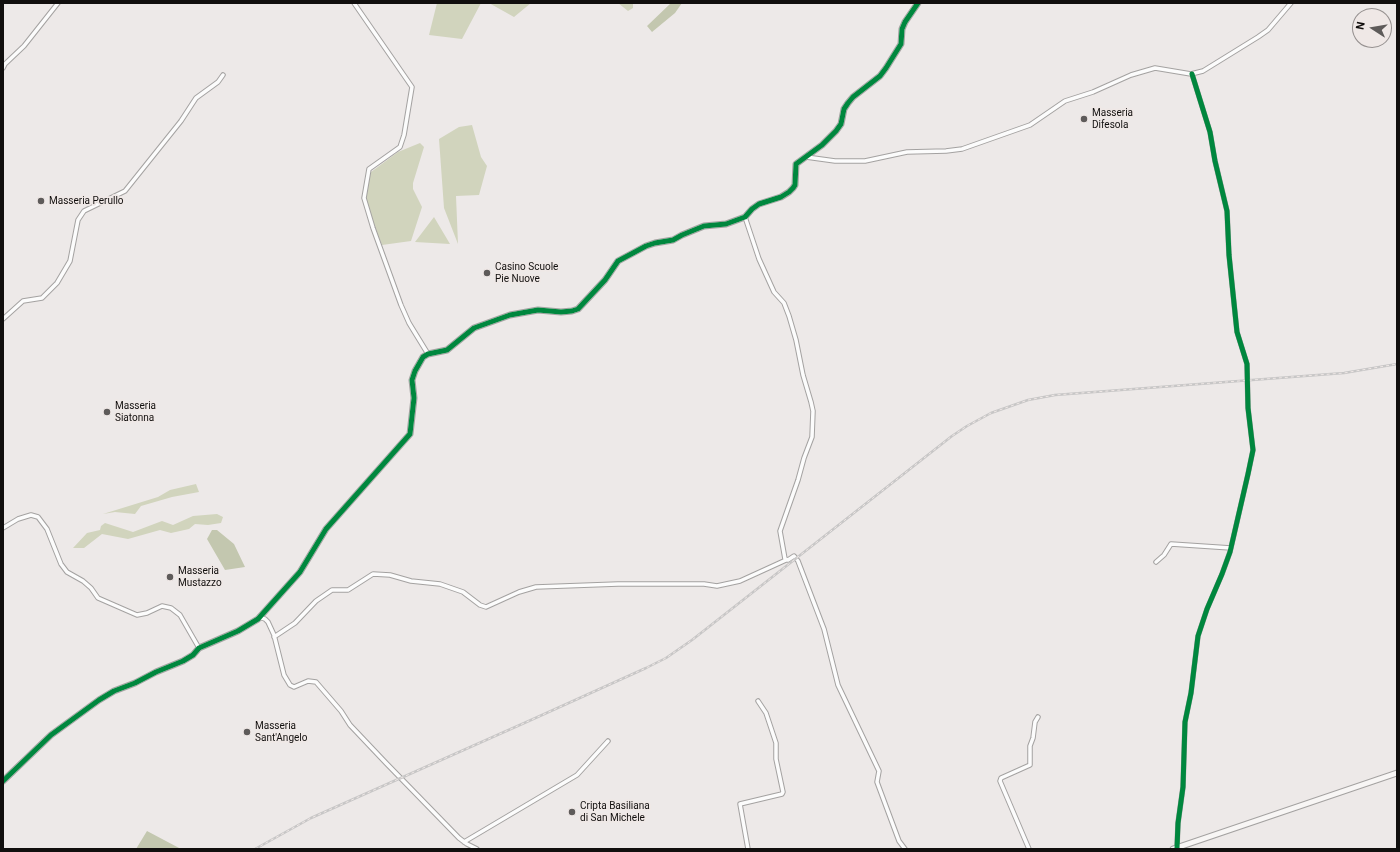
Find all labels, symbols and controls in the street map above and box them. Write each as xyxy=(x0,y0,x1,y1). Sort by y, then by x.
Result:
north arrow xyxy=(1352,8,1392,48)
text: N xyxy=(1354,20,1368,31)
place label: Masseria Difesola xyxy=(1092,107,1133,130)
marker: Masseria Difesola xyxy=(1079,114,1089,124)
place label: Masseria Perullo xyxy=(49,195,124,207)
marker: Masseria Perullo xyxy=(36,196,46,206)
place label: Casino Scuole Pie Nuove xyxy=(495,261,558,284)
marker: Casino Scuole Pie Nuove xyxy=(482,268,492,278)
place label: Masseria Siatonna xyxy=(115,400,156,424)
marker: Masseria Siatonna xyxy=(102,407,112,417)
place label: Masseria Mustazzo xyxy=(178,565,222,588)
marker: Masseria Mustazzo xyxy=(165,572,175,582)
place label: Masseria Sant'Angelo xyxy=(255,720,307,744)
marker: Masseria Sant'Angelo xyxy=(242,727,252,737)
place label: Cripta Basiliana di San Michele xyxy=(580,800,650,824)
marker: Cripta Basiliana di San Michele xyxy=(567,807,577,817)

